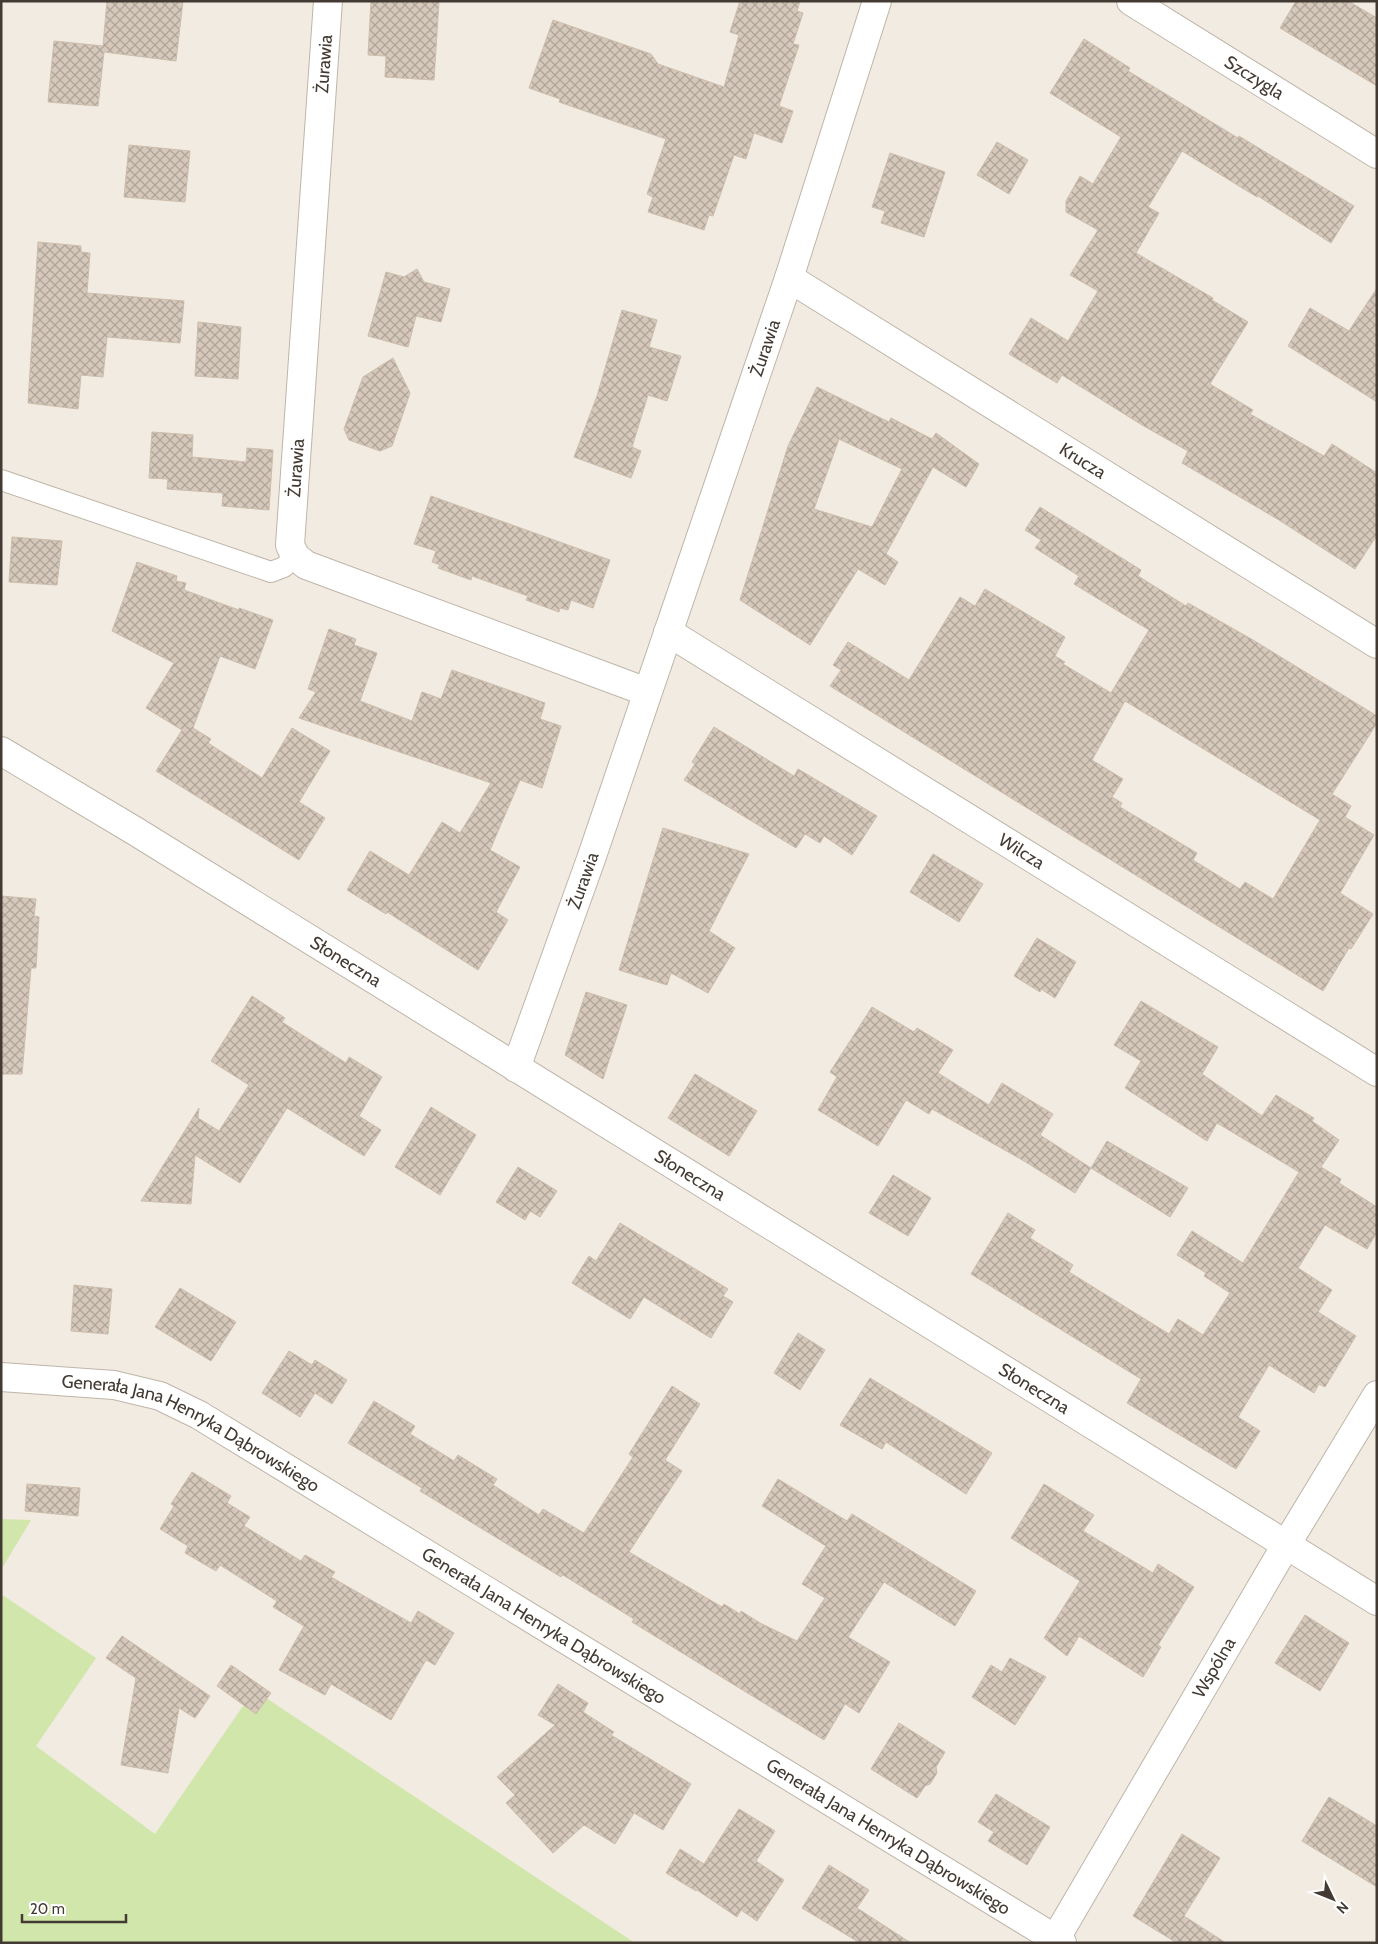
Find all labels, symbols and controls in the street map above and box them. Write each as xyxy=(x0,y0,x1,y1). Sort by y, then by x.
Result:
street label: Żurawia xyxy=(311,34,337,94)
street label: Szczygla xyxy=(1220,51,1288,105)
street label: Żurawia xyxy=(745,316,785,379)
street label: Żurawia xyxy=(283,438,309,498)
street label: Krucza xyxy=(1055,438,1110,484)
street label: Wilcza xyxy=(994,829,1049,874)
street label: Żurawia xyxy=(563,849,604,912)
street label: Słoneczna xyxy=(306,931,386,992)
street label: Słoneczna xyxy=(650,1145,730,1205)
street label: Słoneczna xyxy=(995,1358,1074,1419)
street label: Generała Jana Henryka Dąbrowskiego xyxy=(61,1370,324,1497)
street label: Generała Jana Henryka Dąbrowskiego xyxy=(418,1543,670,1709)
street label: Wspólna xyxy=(1188,1633,1241,1702)
street label: Generała Jana Henryka Dąbrowskiego xyxy=(762,1754,1014,1920)
north arrow xyxy=(1308,1874,1358,1924)
scale bar xyxy=(22,1892,126,1924)
text: N xyxy=(1333,1898,1352,1918)
text: 20 m xyxy=(30,1900,65,1918)

